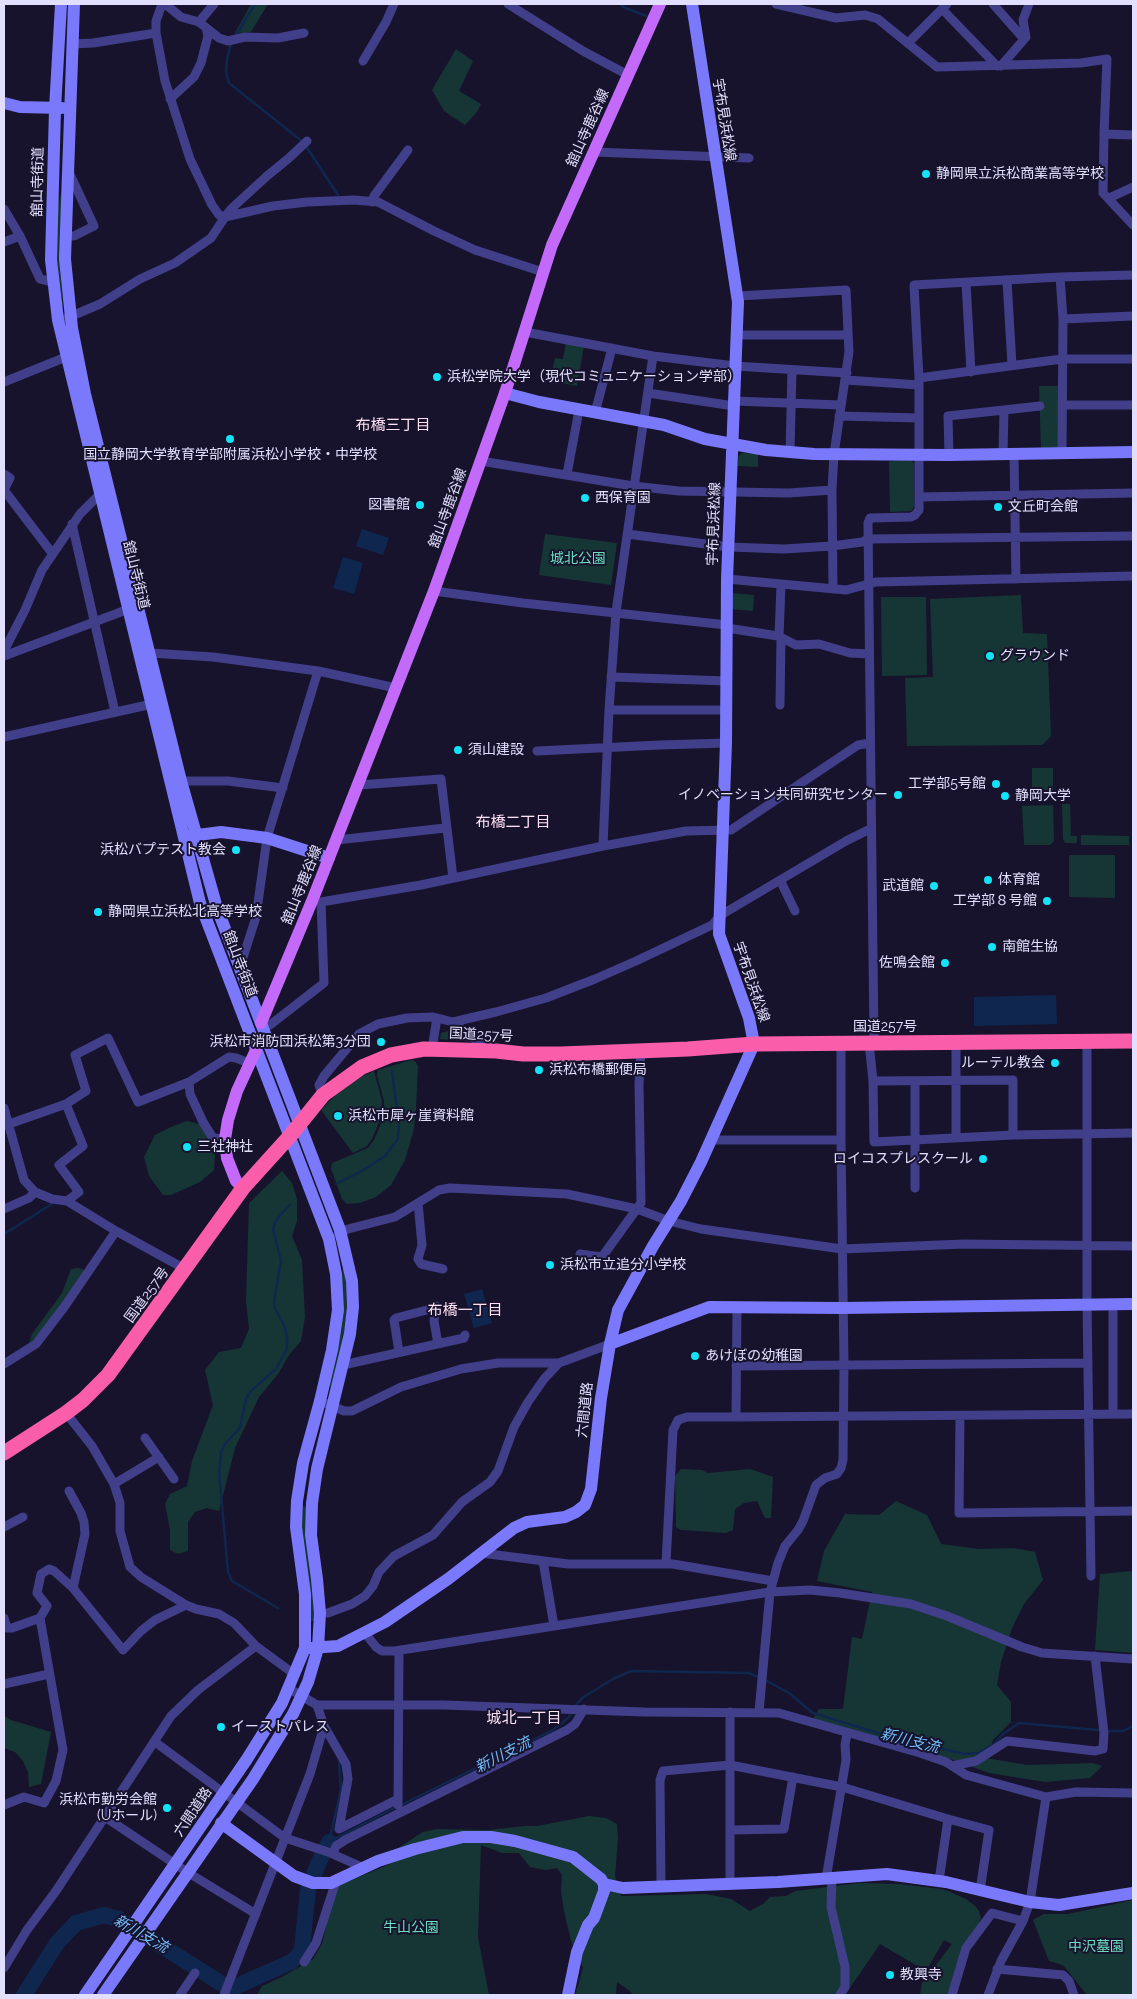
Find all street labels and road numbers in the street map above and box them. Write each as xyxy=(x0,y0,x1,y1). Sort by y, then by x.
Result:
street label: 宇布見浜松線 xyxy=(709,77,739,163)
street label: 舘山寺鹿谷線 xyxy=(563,86,613,170)
street label: 舘山寺街道 xyxy=(29,147,47,217)
street label: 舘山寺鹿谷線 xyxy=(426,466,470,550)
street label: 宇布見浜松線 xyxy=(704,482,724,566)
street label: 舘山寺街道 xyxy=(119,539,153,611)
street label: 舘山寺鹿谷線 xyxy=(278,843,326,927)
street label: 舘山寺街道 xyxy=(220,928,260,1000)
street label: 宇布見浜松線 xyxy=(729,940,773,1024)
street label: 国道257号 xyxy=(853,1019,917,1035)
street label: 国道257号 xyxy=(448,1025,514,1045)
street label: 国道257号 xyxy=(121,1264,173,1326)
street label: 六間道路 xyxy=(574,1381,596,1439)
street label: 六間道路 xyxy=(170,1784,216,1840)

